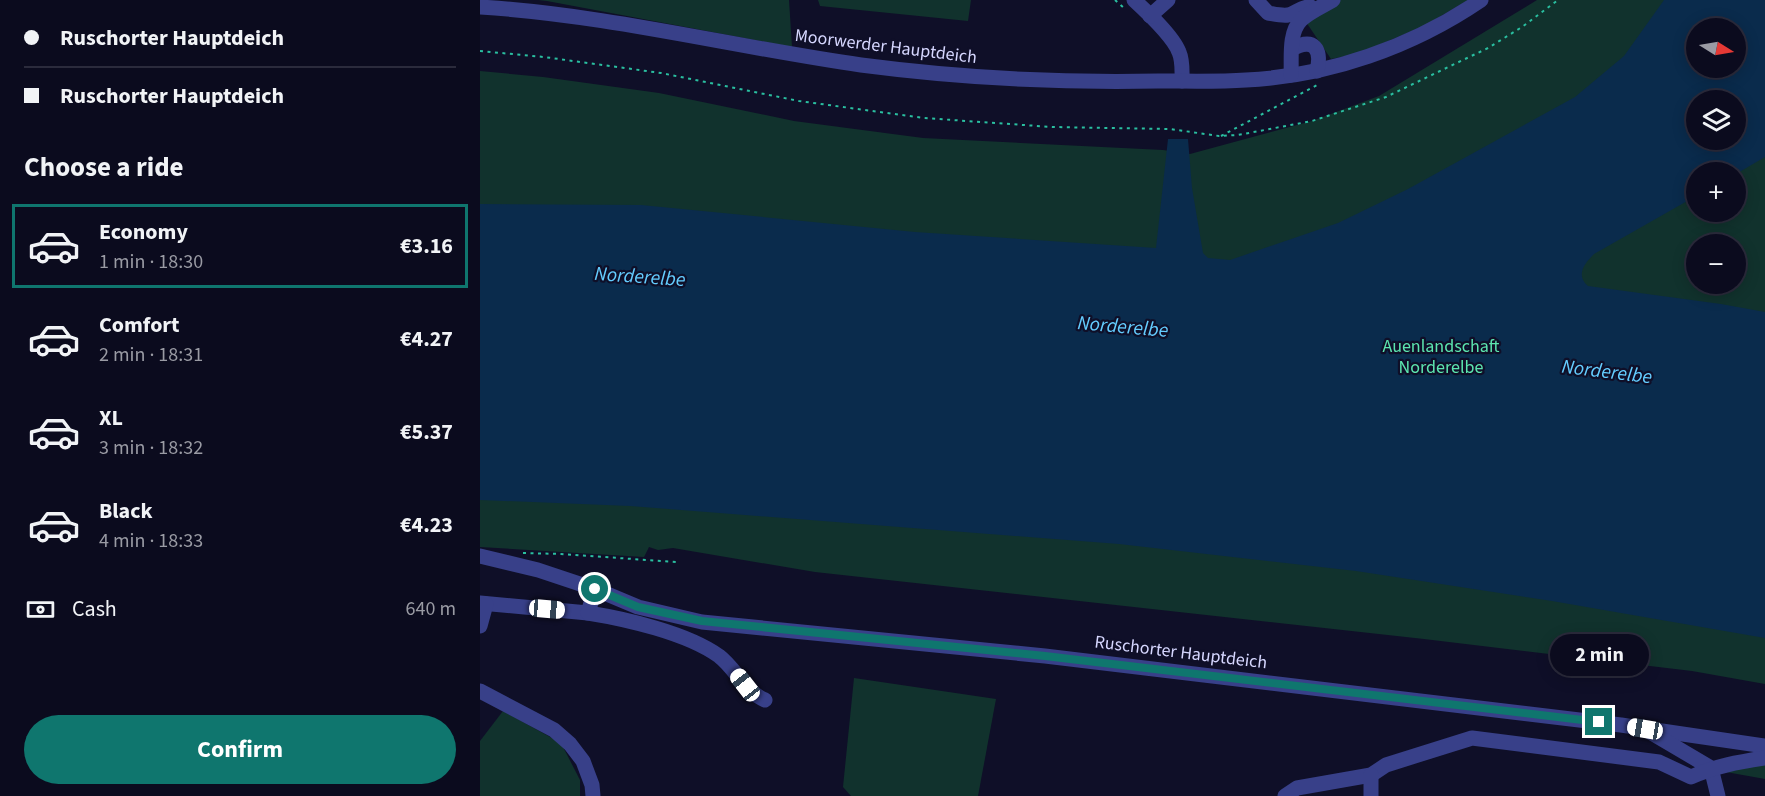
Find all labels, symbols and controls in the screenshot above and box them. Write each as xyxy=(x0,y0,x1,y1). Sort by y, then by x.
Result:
north arrow xyxy=(1686,18,1746,78)
map controls xyxy=(1686,18,1746,294)
text: Ruschorter Hauptdeich xyxy=(60,22,284,54)
street label: Moorwerder Hauptdeich xyxy=(793,23,978,70)
text: Ruschorter Hauptdeich xyxy=(60,80,284,112)
button: layers xyxy=(1686,90,1746,150)
text: Choose a ride xyxy=(24,148,184,187)
button: + xyxy=(1686,162,1746,222)
text: Economy xyxy=(99,216,188,248)
icon: car xyxy=(27,219,81,273)
text: €3.16 xyxy=(400,230,453,262)
button: − xyxy=(1686,234,1746,294)
text: 1 min · 18:30 xyxy=(99,248,203,276)
water label: Norderelbe xyxy=(594,260,686,294)
text: Comfort xyxy=(99,309,180,341)
water label: Norderelbe xyxy=(1076,309,1170,345)
icon: car xyxy=(27,312,81,366)
text: €4.27 xyxy=(400,323,453,355)
park label: Auenlandschaft Norderelbe xyxy=(1382,334,1500,380)
text: 2 min · 18:31 xyxy=(99,341,203,369)
water label: Norderelbe xyxy=(1560,353,1654,391)
text: XL xyxy=(99,402,123,434)
icon: car xyxy=(27,405,81,459)
text: €5.37 xyxy=(400,416,453,448)
text: 3 min · 18:32 xyxy=(99,434,203,462)
text: Black xyxy=(99,495,153,527)
icon: car xyxy=(27,498,81,552)
text: €4.23 xyxy=(400,509,453,541)
text: 4 min · 18:33 xyxy=(99,527,203,555)
route start xyxy=(581,575,608,602)
icon: cash xyxy=(24,593,57,626)
text: Cash xyxy=(72,593,117,625)
text: 640 m xyxy=(406,595,456,623)
car xyxy=(528,598,566,620)
street label: Ruschorter Hauptdeich xyxy=(1093,630,1269,675)
callout: 2 min xyxy=(1550,635,1648,677)
text: 2 min xyxy=(1575,641,1624,669)
car xyxy=(727,665,763,705)
route end xyxy=(1585,708,1612,735)
button: Confirm xyxy=(24,715,456,784)
car xyxy=(1626,717,1664,741)

